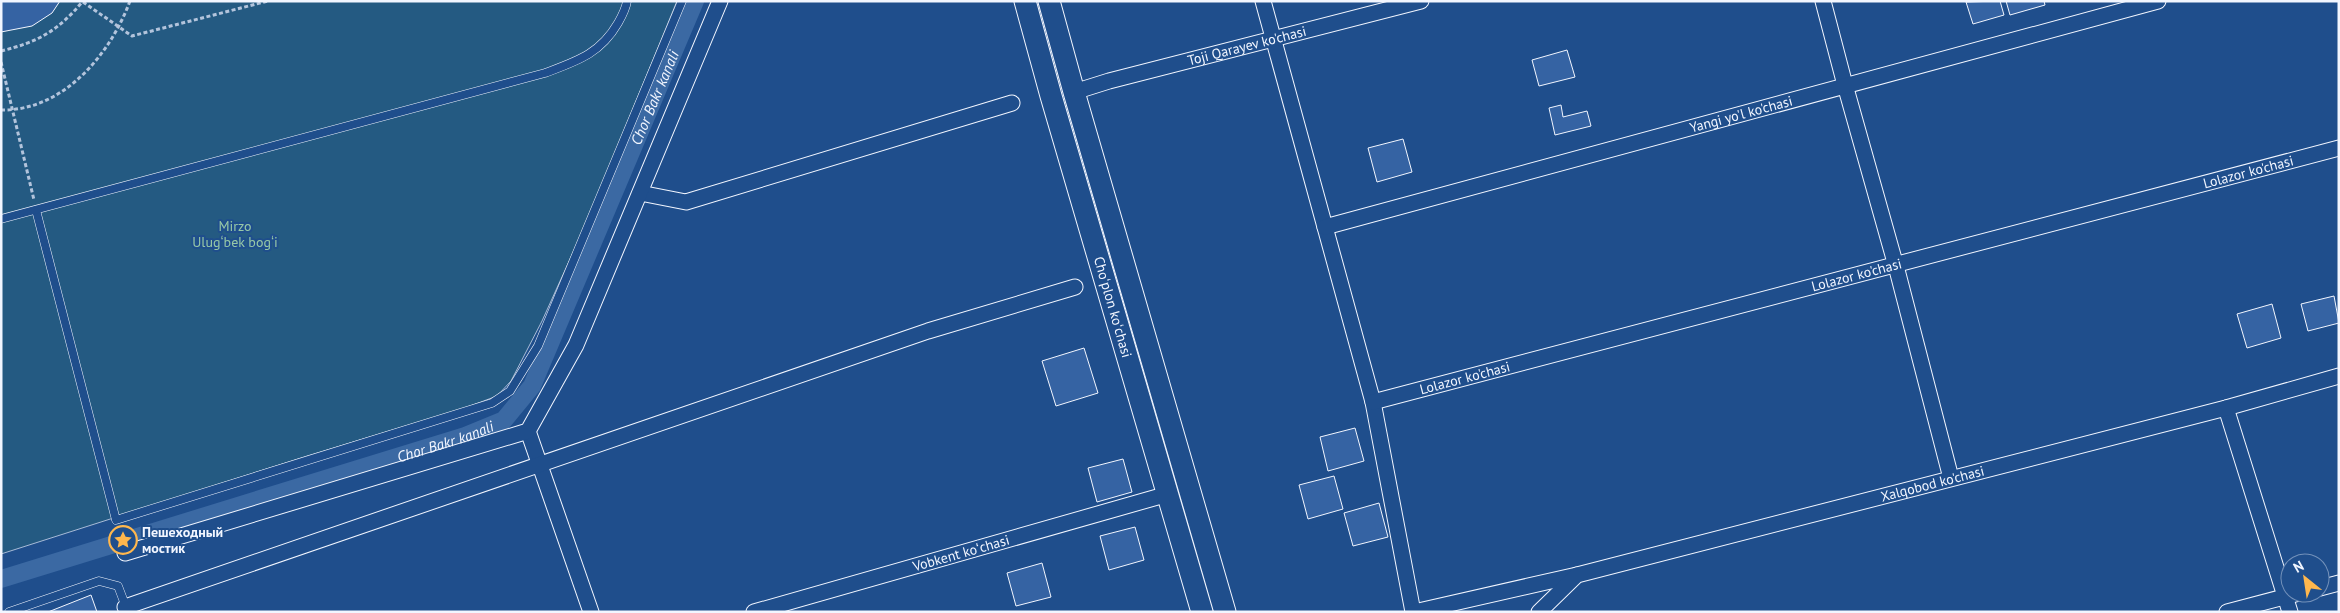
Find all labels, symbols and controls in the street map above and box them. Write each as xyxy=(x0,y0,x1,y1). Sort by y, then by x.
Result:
street label: Toji Qarayev ko'chasi xyxy=(1186,22,1308,69)
water label: Chor Bakr kanali xyxy=(626,46,683,148)
street label: Yangi yo'l ko'chasi xyxy=(1688,92,1794,137)
street label: Lolazor ko'chasi xyxy=(2201,151,2295,192)
park label: Mirzo Ulugʻbek bogʻi xyxy=(192,217,278,251)
street label: Choʻplon koʻchasi xyxy=(1090,254,1136,360)
street label: Lolazor ko'chasi xyxy=(1809,254,1904,295)
street label: Lolazor ko'chasi xyxy=(1418,357,1512,398)
water label: Chor Bakr kanali xyxy=(394,415,497,466)
street label: Xalqobod ko'chasi xyxy=(1879,462,1986,506)
place label: Пешеходный мостик xyxy=(142,523,223,557)
place icon: Пешеходный мостик xyxy=(108,525,138,555)
street label: Vobkent koʻchasi xyxy=(910,531,1011,576)
north arrow xyxy=(2280,553,2330,603)
text: N xyxy=(2290,557,2307,577)

